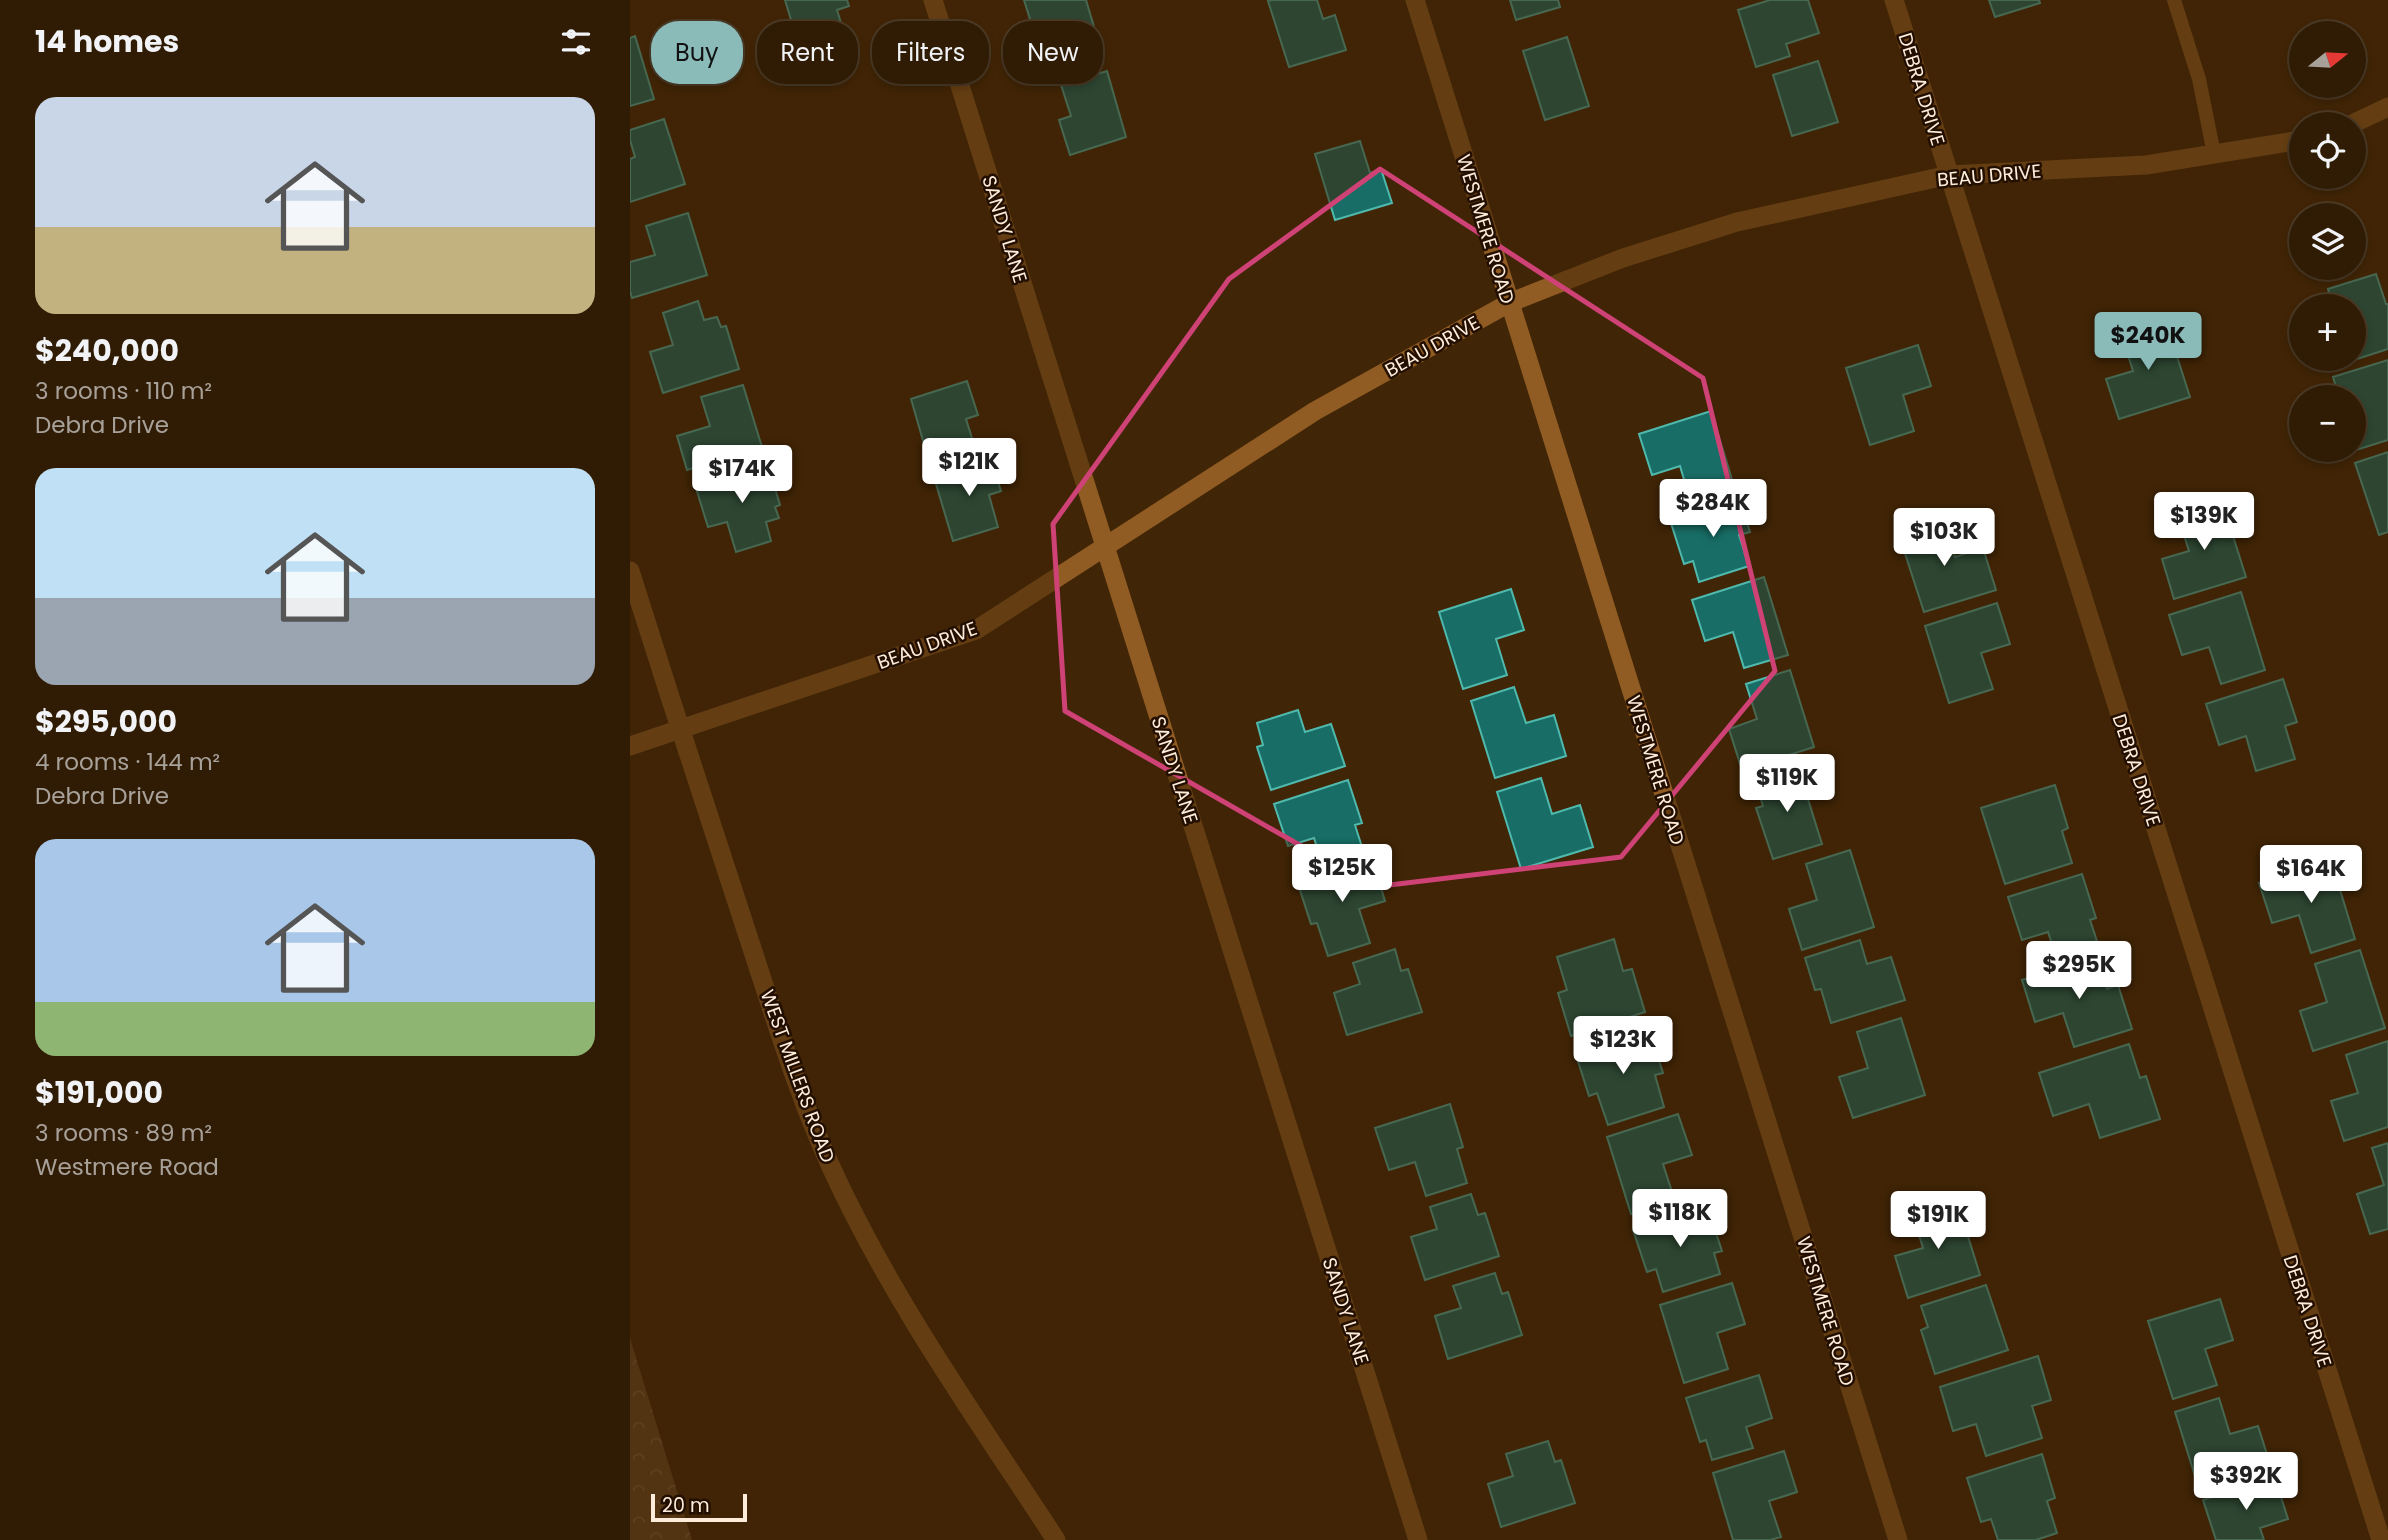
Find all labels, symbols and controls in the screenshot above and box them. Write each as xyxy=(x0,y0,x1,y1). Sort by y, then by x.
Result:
text: 14 homes xyxy=(35,20,179,63)
chip: Buy xyxy=(651,21,743,84)
chip: Rent xyxy=(757,21,858,84)
chip: Filters xyxy=(872,21,989,84)
chip: New xyxy=(1003,21,1103,84)
north arrow xyxy=(2289,21,2366,98)
map controls xyxy=(2289,21,2366,462)
icon: filters xyxy=(557,23,595,61)
street label: DEBRA DRIVE xyxy=(1892,29,1951,149)
button: locate xyxy=(2289,112,2366,189)
icon: home xyxy=(252,143,378,269)
street label: WESTMERE ROAD xyxy=(1450,151,1521,307)
street label: BEAU DRIVE xyxy=(1936,158,2042,193)
street label: SANDY LANE xyxy=(975,172,1034,286)
button: layers xyxy=(2289,203,2366,280)
button: + xyxy=(2289,294,2366,371)
street label: BEAU DRIVE xyxy=(1380,309,1484,384)
pin: $240K xyxy=(2099,312,2197,372)
text: $240K xyxy=(2111,319,2185,351)
text: $240,000 xyxy=(35,329,179,372)
text: 3 rooms · 110 m² xyxy=(35,375,212,407)
button: − xyxy=(2289,385,2366,462)
text: Debra Drive xyxy=(35,409,169,441)
pin: $121K xyxy=(920,438,1018,498)
text: $121K xyxy=(938,445,1000,477)
pin: $174K xyxy=(693,446,791,505)
text: $174K xyxy=(708,452,776,484)
pin: $284K xyxy=(1664,480,1762,539)
text: $284K xyxy=(1676,486,1750,518)
pin: $139K xyxy=(2155,492,2253,552)
text: $139K xyxy=(2170,499,2238,531)
pin: $103K xyxy=(1895,508,1993,568)
icon: home xyxy=(252,514,378,640)
text: $103K xyxy=(1910,515,1978,547)
street label: BEAU DRIVE xyxy=(874,615,981,676)
street label: WESTMERE ROAD xyxy=(1620,692,1691,848)
text: $295,000 xyxy=(35,700,177,743)
street label: DEBRA DRIVE xyxy=(2106,711,2167,830)
street label: SANDY LANE xyxy=(1145,713,1205,827)
text: 4 rooms · 144 m² xyxy=(35,746,220,778)
pin: $119K xyxy=(1738,754,1836,814)
text: $119K xyxy=(1756,761,1818,793)
text: Debra Drive xyxy=(35,780,169,812)
pin: $125K xyxy=(1293,844,1391,904)
pin: $164K xyxy=(2262,846,2360,905)
text: $125K xyxy=(1308,851,1376,883)
text: $164K xyxy=(2276,852,2346,884)
icon: home xyxy=(252,885,378,1011)
pin: $295K xyxy=(2030,942,2128,1001)
text: $295K xyxy=(2042,948,2116,980)
street label: WEST MILLERS ROAD xyxy=(754,986,841,1167)
pin: $123K xyxy=(1574,1016,1672,1076)
text: $123K xyxy=(1590,1023,1656,1055)
text: $191,000 xyxy=(35,1071,163,1114)
text: 3 rooms · 89 m² xyxy=(35,1117,212,1149)
text: Westmere Road xyxy=(35,1151,219,1183)
pin: $118K xyxy=(1631,1190,1729,1249)
pin: $191K xyxy=(1889,1192,1987,1251)
text: $118K xyxy=(1648,1196,1712,1228)
text: $191K xyxy=(1907,1198,1969,1230)
street label: WESTMERE ROAD xyxy=(1790,1233,1861,1389)
street label: DEBRA DRIVE xyxy=(2277,1252,2338,1371)
street label: SANDY LANE xyxy=(1316,1254,1376,1368)
pin: $392K xyxy=(2197,1452,2295,1512)
text: $392K xyxy=(2210,1459,2282,1491)
scale bar xyxy=(651,1491,747,1523)
text: 20 m xyxy=(662,1492,710,1519)

